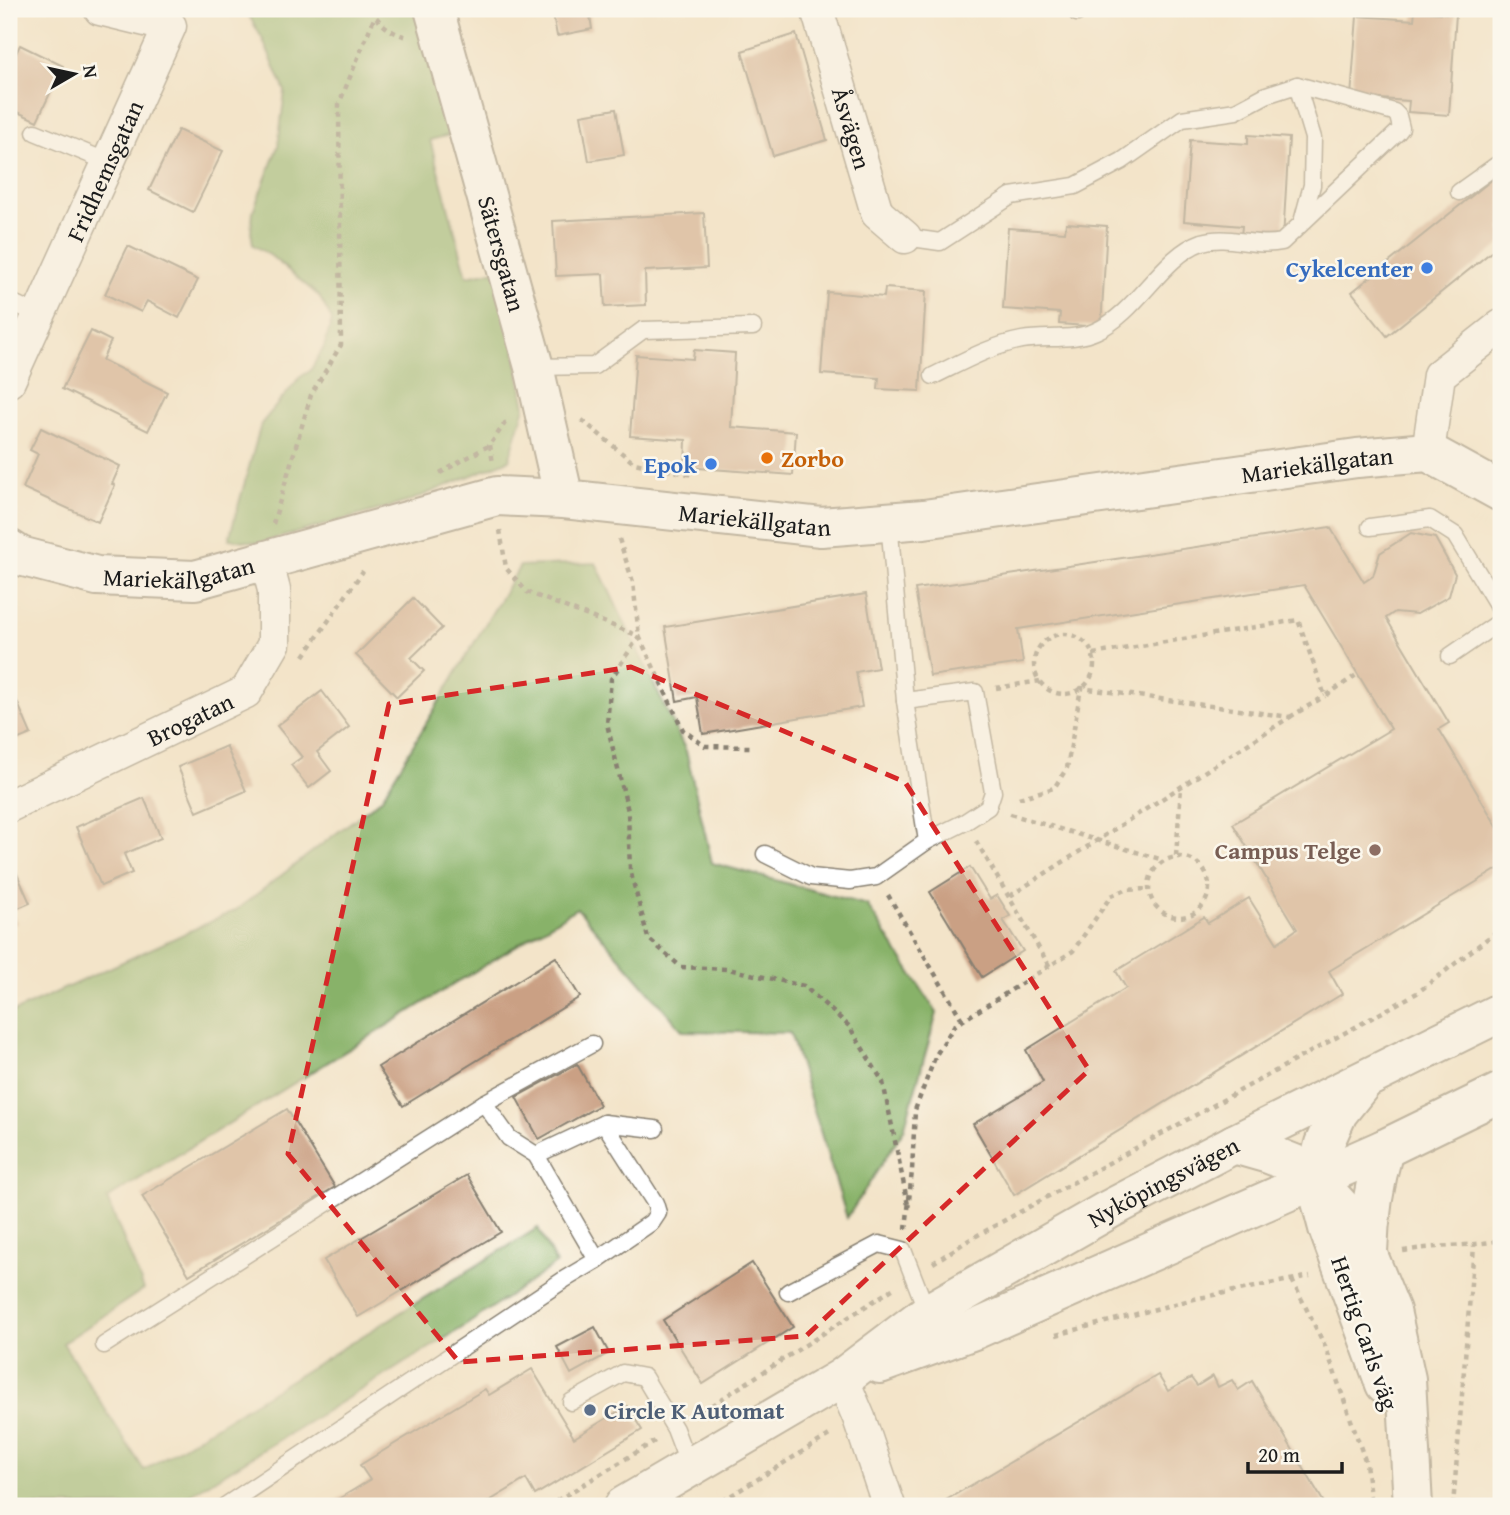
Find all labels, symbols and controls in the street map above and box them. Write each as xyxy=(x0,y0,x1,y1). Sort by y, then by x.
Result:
north arrow xyxy=(38,38,108,108)
text: N xyxy=(76,63,106,80)
street label: Åsvägen xyxy=(823,83,881,174)
street label: Fridhemsgatan xyxy=(57,94,152,247)
street label: Sätersgatan xyxy=(469,192,535,316)
place label: Cykelcenter xyxy=(1286,251,1413,286)
marker: Cykelcenter xyxy=(1419,260,1435,276)
street label: Mariekällgatan xyxy=(1239,437,1395,492)
place label: Zorbo xyxy=(781,441,844,476)
place label: Epok xyxy=(644,447,697,482)
marker: Zorbo xyxy=(759,450,775,466)
marker: Epok xyxy=(703,456,719,472)
street label: Mariekällgatan xyxy=(677,494,832,545)
street label: Mariekällgatan xyxy=(102,547,259,598)
street label: Brogatan xyxy=(141,683,240,755)
place label: Campus Telge xyxy=(1215,833,1361,868)
marker: Campus Telge xyxy=(1367,842,1383,858)
street label: Nyköpingsvägen xyxy=(1081,1127,1245,1236)
street label: Hertig Carls väg xyxy=(1322,1251,1408,1415)
place label: Circle K Automat xyxy=(604,1393,784,1428)
marker: Circle K Automat xyxy=(582,1402,598,1418)
scale bar xyxy=(1248,1431,1342,1475)
text: 20 m xyxy=(1258,1439,1300,1470)

